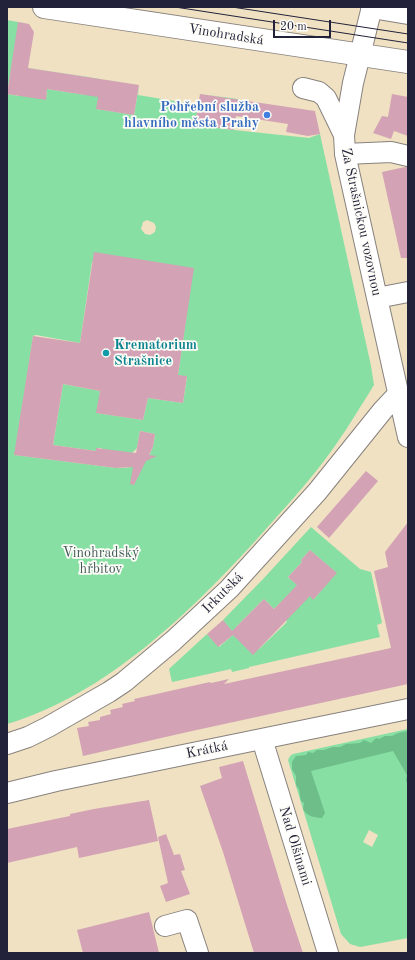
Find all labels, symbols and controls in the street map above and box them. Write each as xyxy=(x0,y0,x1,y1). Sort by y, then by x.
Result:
scale bar xyxy=(275,12,333,38)
street label: Vinohradská xyxy=(187,21,265,49)
text: 20 m xyxy=(280,21,307,33)
place label: Pohřební služba hlavního města Prahy xyxy=(124,99,259,132)
marker: Pohřební služba hlavního města Prahy xyxy=(262,110,272,120)
street label: Za Strašnickou vozovnou xyxy=(337,146,385,298)
place label: Krematorium Strašnice xyxy=(114,337,197,370)
marker: Krematorium Strašnice xyxy=(101,348,111,358)
park label: Vinohradský hřbitov xyxy=(63,545,139,578)
street label: Irkutská xyxy=(199,569,247,617)
street label: Krátká xyxy=(185,737,229,763)
street label: Nad Olšinami xyxy=(275,804,315,888)

